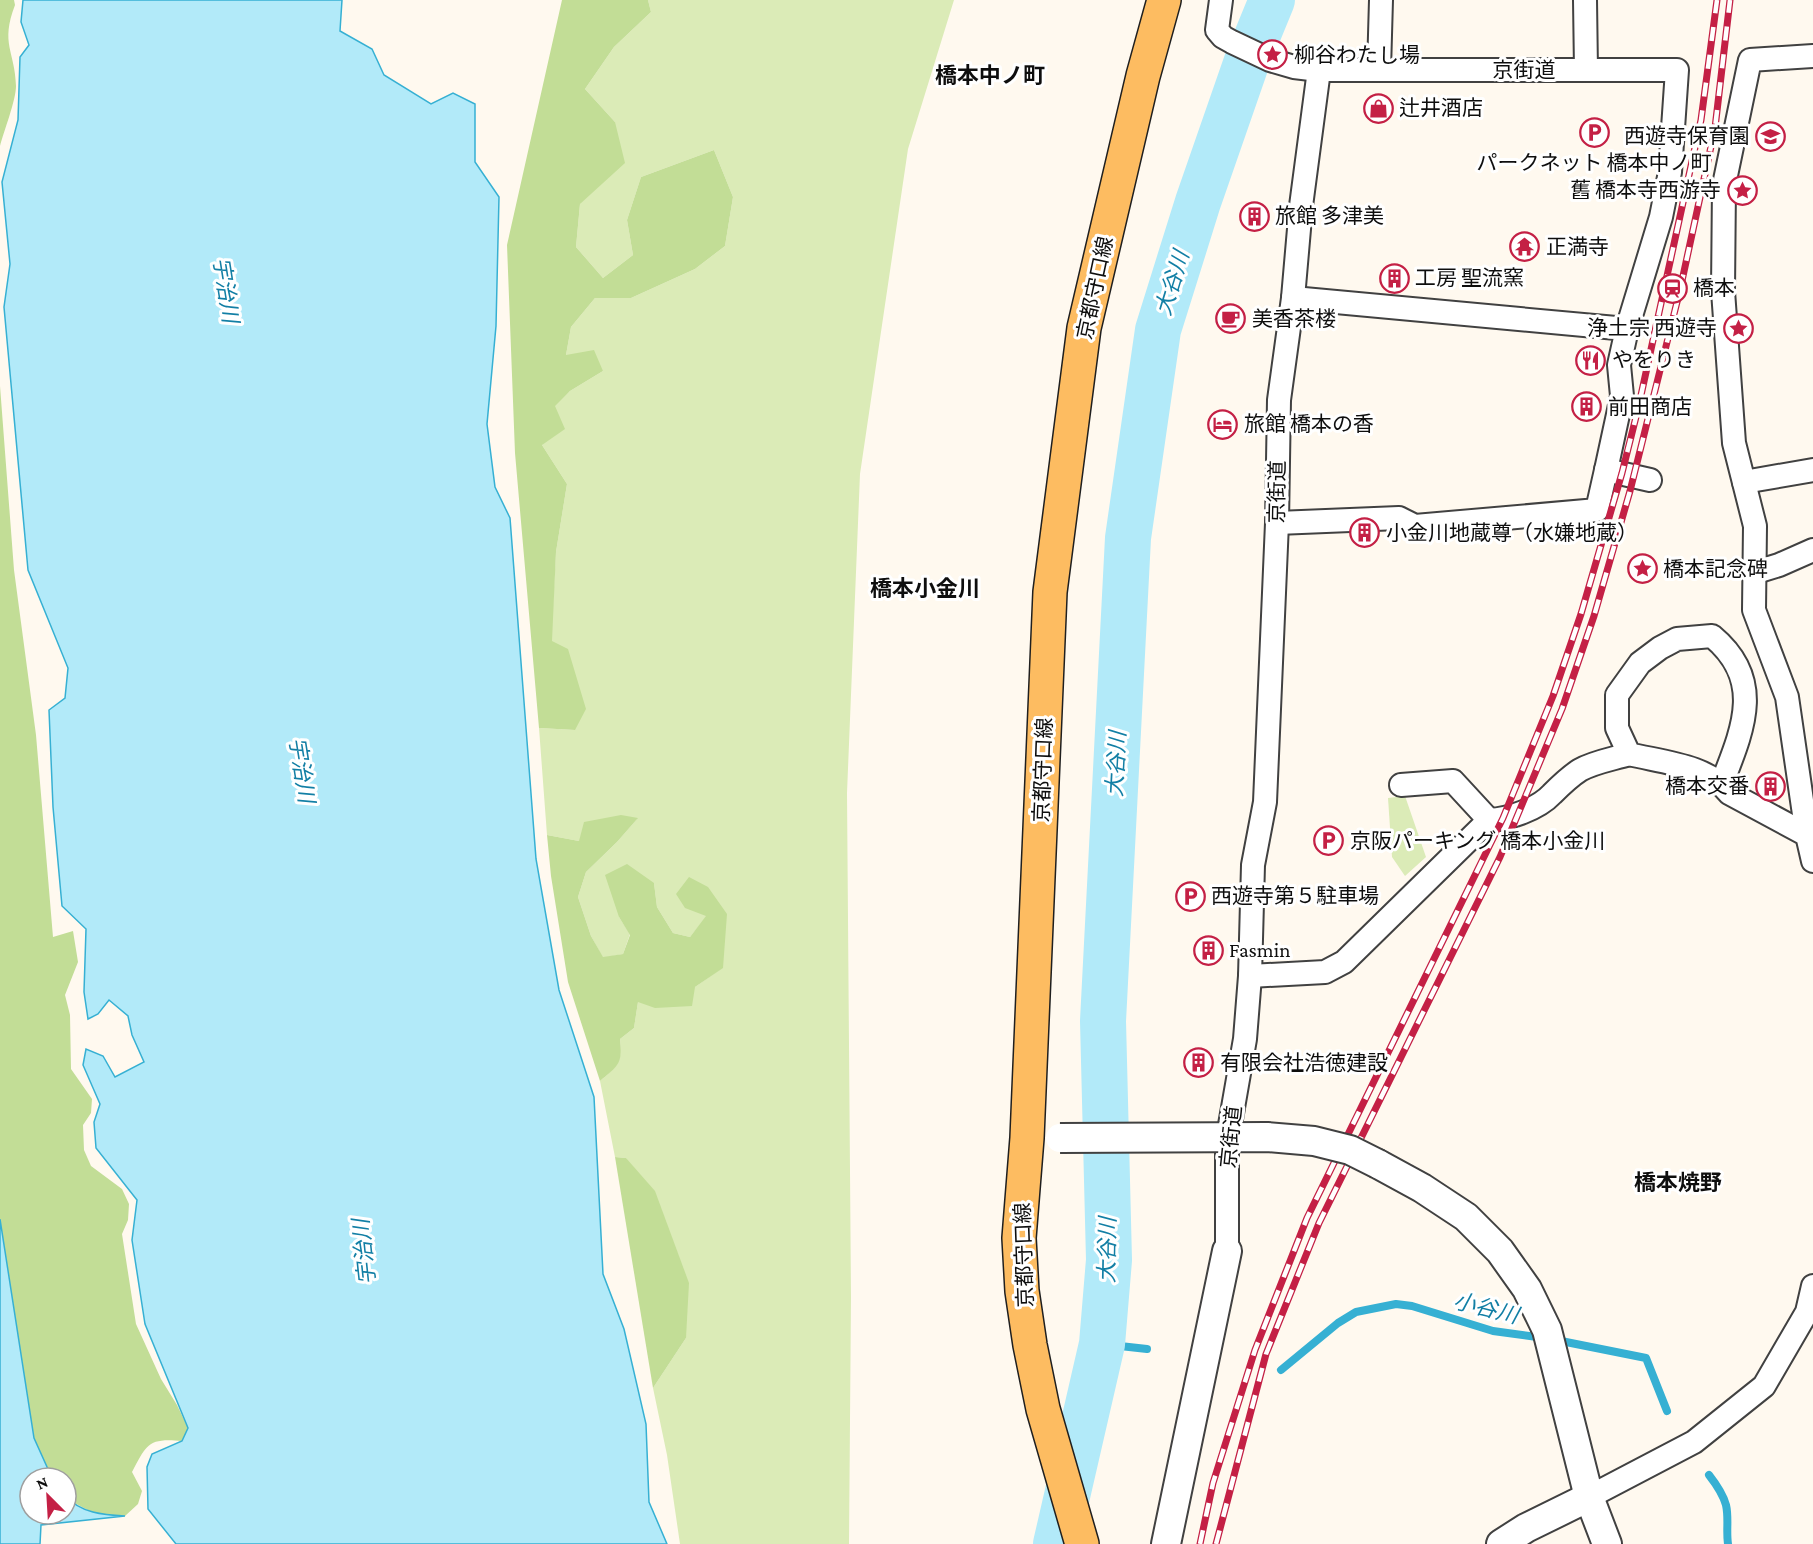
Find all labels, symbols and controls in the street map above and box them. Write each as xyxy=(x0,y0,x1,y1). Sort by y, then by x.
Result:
place icon: 柳谷わたし場 xyxy=(1257,39,1289,71)
place label: 柳谷わたし場 xyxy=(1294,43,1420,67)
street label: 京街道 xyxy=(1493,58,1556,82)
district label: 橋本中ノ町 xyxy=(935,63,1045,88)
shop icon: 辻井酒店 xyxy=(1362,92,1394,124)
place label: 辻井酒店 xyxy=(1399,96,1483,120)
parking icon: パークネット 橋本中ノ町 xyxy=(1578,116,1610,148)
school or university icon: 西遊寺保育園 xyxy=(1755,120,1787,152)
place label: 西遊寺保育園 xyxy=(1624,124,1750,148)
place label: パークネット 橋本中ノ町 xyxy=(1477,151,1711,175)
place icon: 舊 橋本寺西游寺 xyxy=(1726,174,1758,206)
place label: 舊 橋本寺西游寺 xyxy=(1570,178,1721,202)
building icon: 旅館 多津美 xyxy=(1238,200,1270,232)
place label: 旅館 多津美 xyxy=(1275,204,1384,228)
temple icon: 正満寺 xyxy=(1509,231,1541,263)
street label: 京都守口線 xyxy=(1072,234,1118,342)
place label: 正満寺 xyxy=(1546,235,1609,259)
water label: 大谷川 xyxy=(1150,246,1194,318)
water label: 宇治川 xyxy=(208,255,244,327)
building icon: 工房 聖流窯 xyxy=(1378,262,1410,294)
place label: 工房 聖流窯 xyxy=(1415,266,1524,290)
station icon: 橋本 xyxy=(1656,272,1688,304)
place label: 橋本 xyxy=(1693,276,1735,300)
cafe icon: 美香茶楼 xyxy=(1215,303,1247,335)
place label: 美香茶楼 xyxy=(1252,307,1336,331)
place icon: 浄土宗 西遊寺 xyxy=(1722,312,1754,344)
place label: 浄土宗 西遊寺 xyxy=(1587,316,1717,340)
restaurant icon: やをりき xyxy=(1575,344,1607,376)
place label: やをりき xyxy=(1612,348,1696,372)
building icon: 前田商店 xyxy=(1571,391,1603,423)
place label: 前田商店 xyxy=(1608,395,1692,419)
hotel icon: 旅館 橋本の香 xyxy=(1207,408,1239,440)
place label: 旅館 橋本の香 xyxy=(1244,412,1374,436)
street label: 京街道 xyxy=(1264,460,1290,524)
building icon: 小金川地蔵尊（水嫌地蔵） xyxy=(1349,517,1381,549)
place label: 小金川地蔵尊（水嫌地蔵） xyxy=(1386,521,1638,545)
place icon: 橋本記念碑 xyxy=(1626,553,1658,585)
place label: 橋本記念碑 xyxy=(1663,557,1768,581)
district label: 橋本小金川 xyxy=(870,576,980,601)
street label: 京都守口線 xyxy=(1029,717,1057,823)
water label: 大谷川 xyxy=(1102,728,1130,798)
water label: 宇治川 xyxy=(284,735,320,807)
building icon: 橋本交番 xyxy=(1754,770,1786,802)
place label: 橋本交番 xyxy=(1665,774,1749,798)
parking icon: 京阪パーキング 橋本小金川 xyxy=(1313,825,1345,857)
place label: 京阪パーキング 橋本小金川 xyxy=(1350,829,1605,853)
parking icon: 西遊寺第５駐車場 xyxy=(1174,880,1206,912)
place label: 西遊寺第５駐車場 xyxy=(1211,884,1379,908)
building icon: Fasmin xyxy=(1192,934,1224,966)
place label: Fasmin xyxy=(1229,938,1291,962)
building icon: 有限会社浩徳建設 xyxy=(1183,1047,1215,1079)
place label: 有限会社浩徳建設 xyxy=(1220,1051,1388,1075)
street label: 京街道 xyxy=(1216,1104,1246,1170)
district label: 橋本焼野 xyxy=(1634,1170,1722,1195)
street label: 京都守口線 xyxy=(1010,1202,1038,1308)
water label: 大谷川 xyxy=(1094,1215,1120,1283)
water label: 宇治川 xyxy=(348,1216,380,1286)
water label: 小谷川 xyxy=(1451,1288,1523,1329)
north arrow xyxy=(18,1466,78,1526)
text: N xyxy=(34,1473,51,1493)

